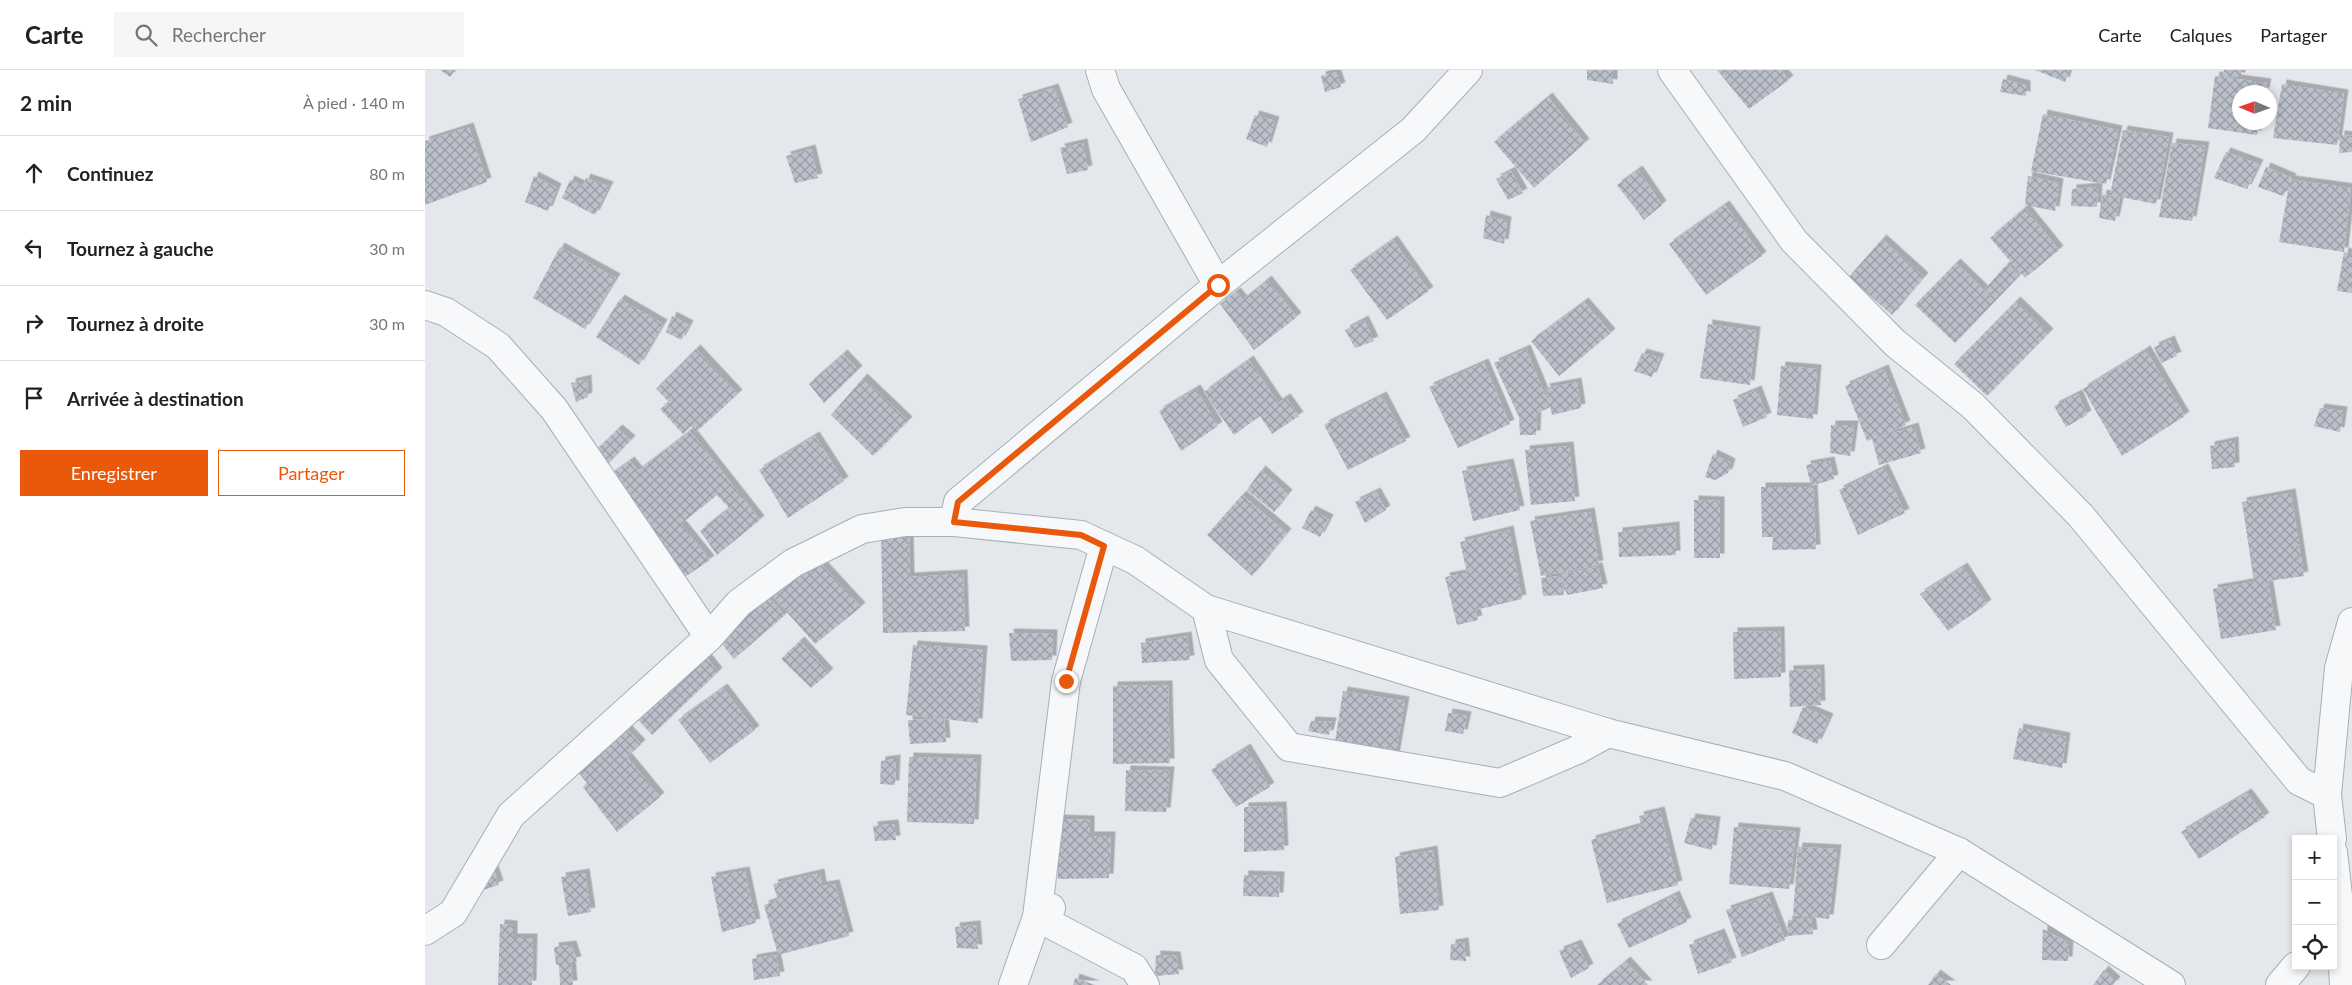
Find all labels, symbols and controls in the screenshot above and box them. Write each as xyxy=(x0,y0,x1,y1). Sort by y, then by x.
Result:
search box xyxy=(114,12,464,57)
text: Carte xyxy=(25,20,84,49)
icon: search xyxy=(132,21,160,49)
text: Rechercher xyxy=(172,23,266,46)
text: Carte xyxy=(2098,24,2142,46)
text: Calques xyxy=(2170,24,2232,46)
text: Partager xyxy=(2260,24,2327,46)
north arrow xyxy=(2232,85,2277,130)
text: 2 min xyxy=(20,90,72,115)
text: À pied · 140 m xyxy=(303,93,405,112)
icon: ahead xyxy=(20,159,48,187)
text: Continuez xyxy=(67,162,153,185)
text: 80 m xyxy=(369,164,405,183)
icon: left xyxy=(20,234,48,262)
text: Tournez à gauche xyxy=(67,237,214,260)
text: 30 m xyxy=(369,239,405,258)
route start xyxy=(1207,274,1230,297)
icon: right xyxy=(20,309,48,337)
text: Tournez à droite xyxy=(67,312,204,335)
text: 30 m xyxy=(369,314,405,333)
icon: arrive xyxy=(20,384,48,412)
text: Arrivée à destination xyxy=(67,387,244,410)
button: Enregistrer xyxy=(20,450,208,496)
button: Partager xyxy=(218,450,405,496)
route end xyxy=(1055,670,1078,693)
map controls xyxy=(2292,835,2337,970)
button: + xyxy=(2292,835,2337,880)
button: − xyxy=(2292,880,2337,925)
button: locate xyxy=(2292,925,2337,970)

